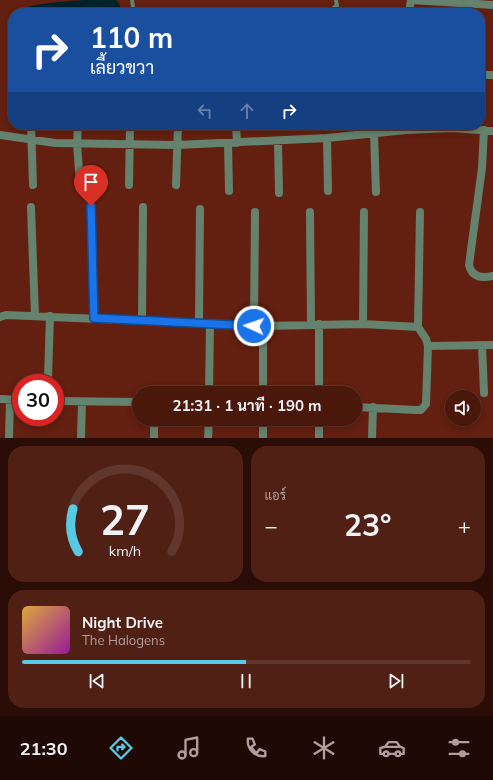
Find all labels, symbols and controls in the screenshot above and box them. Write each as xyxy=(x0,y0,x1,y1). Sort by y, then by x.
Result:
text: 110 m xyxy=(90,20,173,55)
icon: right xyxy=(24,24,76,76)
text: เลี้ยวขวา xyxy=(90,56,154,79)
icon: left xyxy=(194,100,216,122)
icon: ahead xyxy=(236,100,258,122)
icon: right xyxy=(278,100,300,122)
pin xyxy=(74,165,108,206)
icon: arrive xyxy=(80,171,102,193)
position arrow xyxy=(233,305,275,347)
speed limit sign: 30 xyxy=(12,374,64,426)
map controls xyxy=(445,390,481,426)
button: sound xyxy=(445,390,481,426)
text: 21:31 · 1 นาที · 190 m xyxy=(173,396,321,415)
text: แอร์ xyxy=(265,487,286,503)
text: 27 xyxy=(100,493,150,545)
text: 23° xyxy=(344,506,391,544)
text: − xyxy=(265,512,278,540)
text: + xyxy=(458,512,471,540)
text: km/h xyxy=(109,542,141,560)
text: Night Drive xyxy=(82,613,163,632)
text: The Halogens xyxy=(82,632,165,648)
icon: previous xyxy=(86,670,108,692)
icon: pause xyxy=(235,670,257,692)
icon: next xyxy=(385,670,407,692)
icon: directions xyxy=(107,734,135,762)
icon: music xyxy=(175,734,203,762)
icon: phone xyxy=(242,734,270,762)
icon: climate xyxy=(310,734,338,762)
icon: car xyxy=(378,734,406,762)
icon: filters xyxy=(445,734,473,762)
text: 21:30 xyxy=(20,737,67,760)

